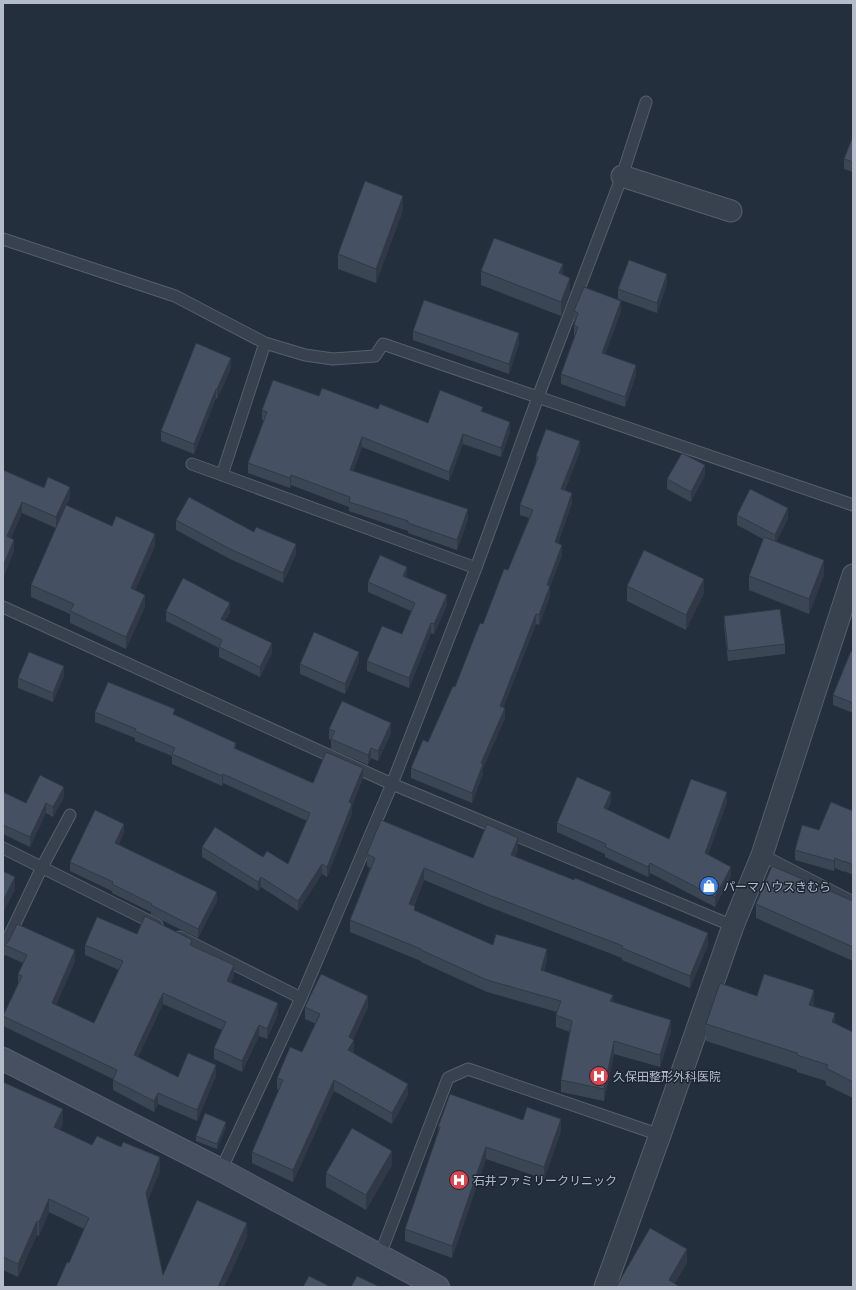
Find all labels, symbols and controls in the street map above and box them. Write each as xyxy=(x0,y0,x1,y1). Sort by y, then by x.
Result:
shop icon: パーマハウスきむら xyxy=(698,875,720,897)
place label: パーマハウスきむら xyxy=(723,879,831,894)
hospital icon: 久保田整形外科医院 xyxy=(588,1065,610,1087)
place label: 久保田整形外科医院 xyxy=(613,1069,721,1084)
hospital icon: 石井ファミリークリニック xyxy=(448,1169,470,1191)
place label: 石井ファミリークリニック xyxy=(473,1173,617,1188)

